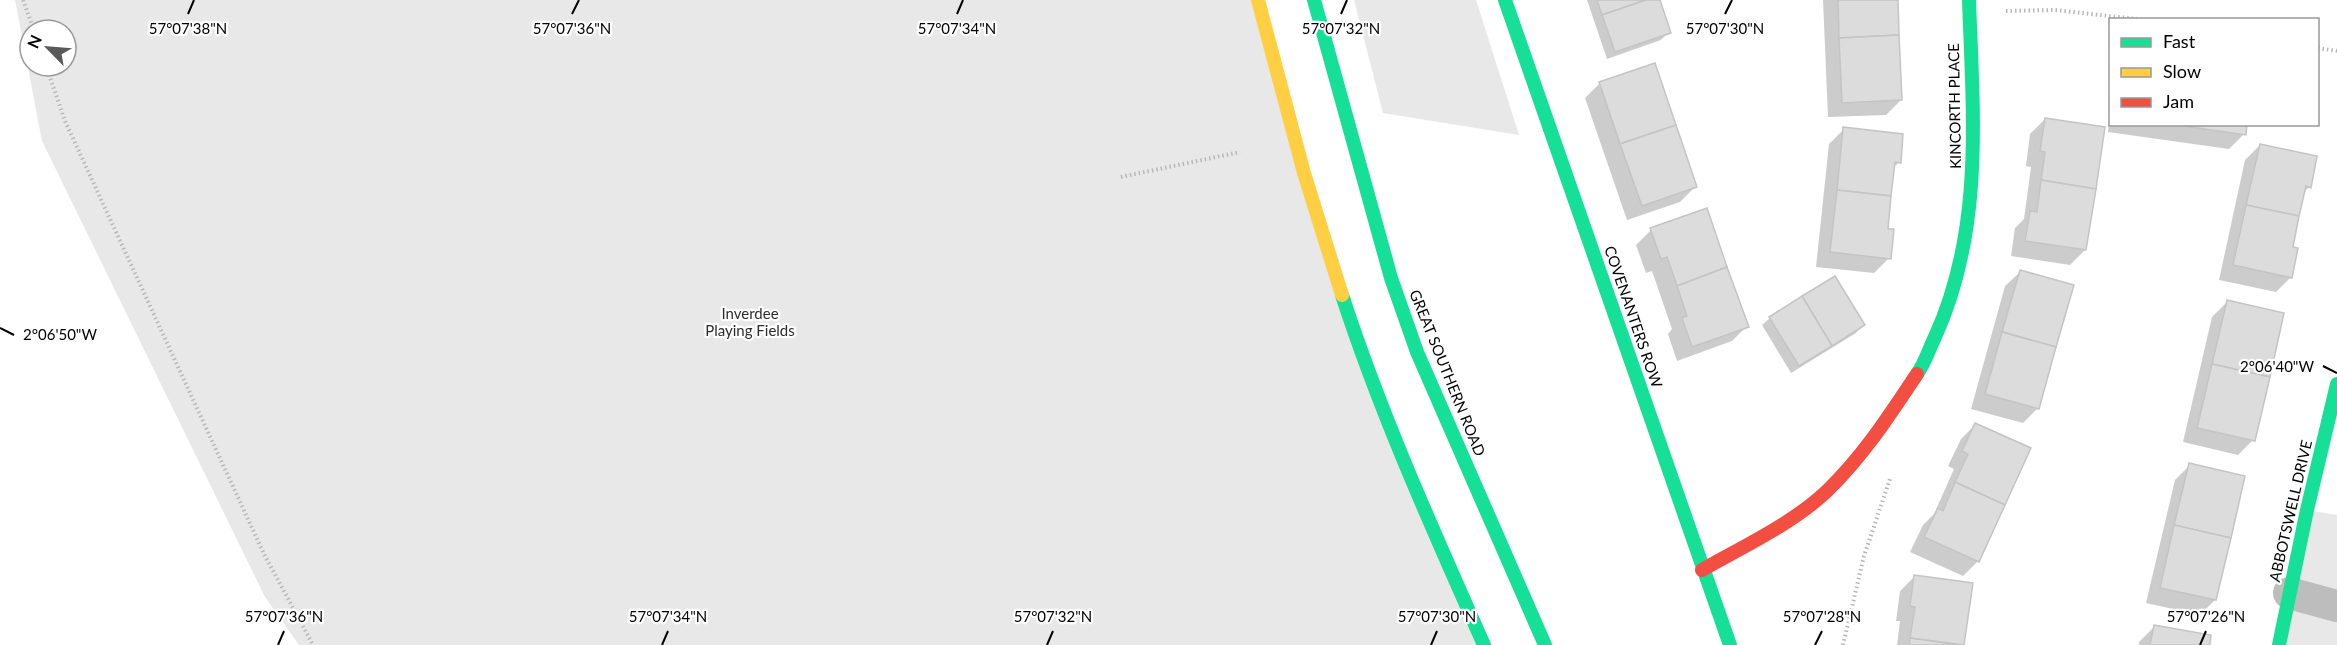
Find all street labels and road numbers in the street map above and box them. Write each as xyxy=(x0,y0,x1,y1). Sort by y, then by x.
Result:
street label: KINCORTH PLACE xyxy=(1944,43,1964,169)
street label: COVENANTERS ROW xyxy=(1601,243,1667,390)
street label: GREAT SOUTHERN ROAD xyxy=(1406,287,1490,458)
street label: ABBOTSWELL DRIVE xyxy=(2265,438,2315,583)

